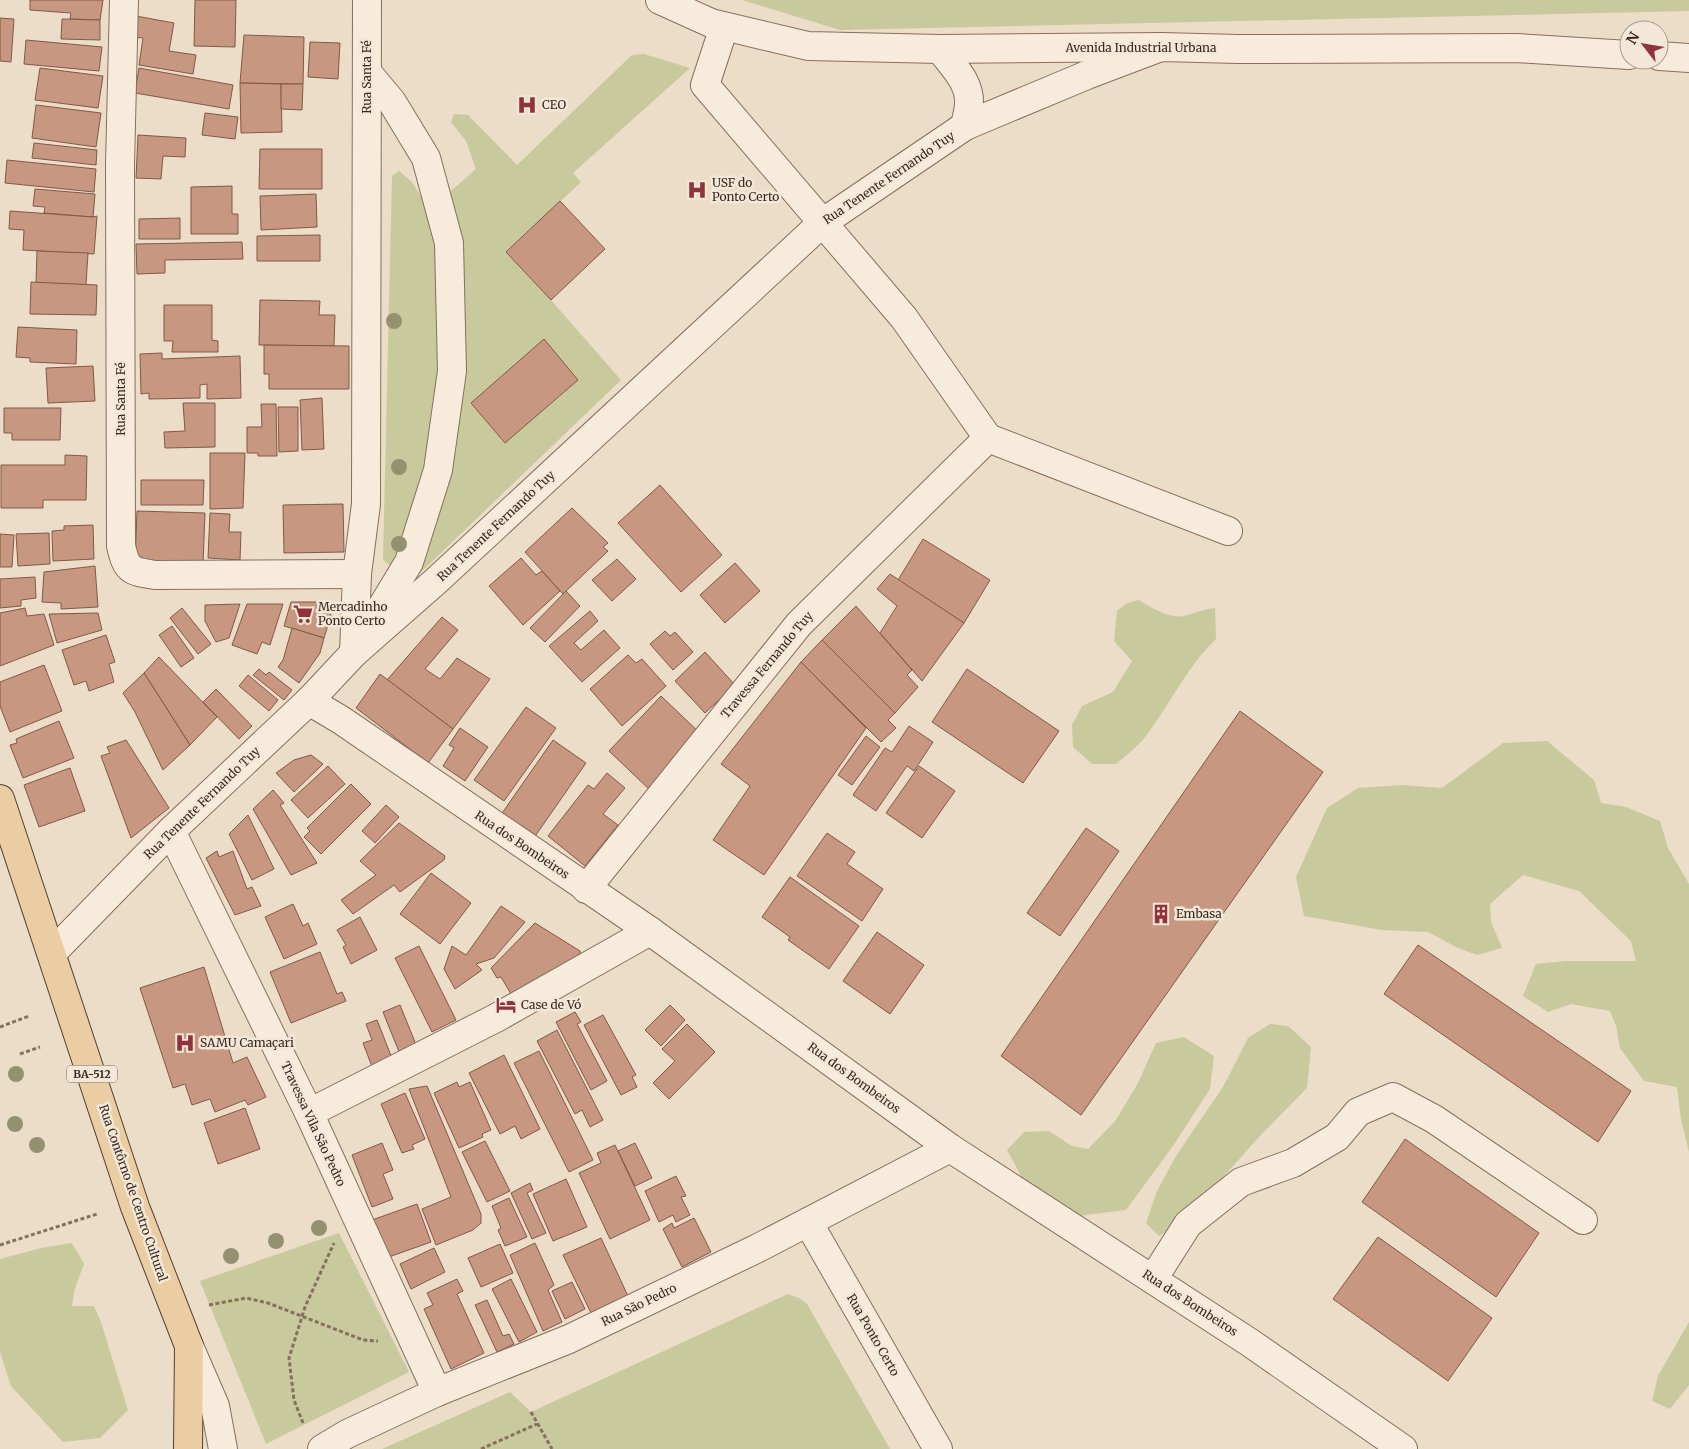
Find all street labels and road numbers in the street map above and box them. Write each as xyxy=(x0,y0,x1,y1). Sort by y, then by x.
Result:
street label: Rua Santa Fé xyxy=(359,40,374,114)
street label: Avenida Industrial Urbana xyxy=(1065,40,1217,55)
street label: Rua Tenente Fernando Tuy xyxy=(820,128,957,227)
street label: Rua Santa Fé xyxy=(113,362,128,436)
street label: Rua Tenente Fernando Tuy xyxy=(434,467,558,584)
street label: Travessa Fernando Tuy xyxy=(718,608,816,721)
street label: Rua Tenente Fernando Tuy xyxy=(141,743,263,862)
street label: Rua dos Bombeiros xyxy=(472,807,572,882)
street label: Rua dos Bombeiros xyxy=(805,1039,904,1116)
street label: Travessa Vila São Pedro xyxy=(278,1059,349,1189)
road number: BA-512 xyxy=(67,1066,117,1082)
street label: Rua Contôrno de Centro Cultural xyxy=(96,1102,171,1284)
street label: Rua dos Bombeiros xyxy=(1140,1266,1241,1339)
street label: Rua São Pedro xyxy=(599,1280,679,1329)
street label: Rua Ponto Certo xyxy=(844,1291,903,1378)

